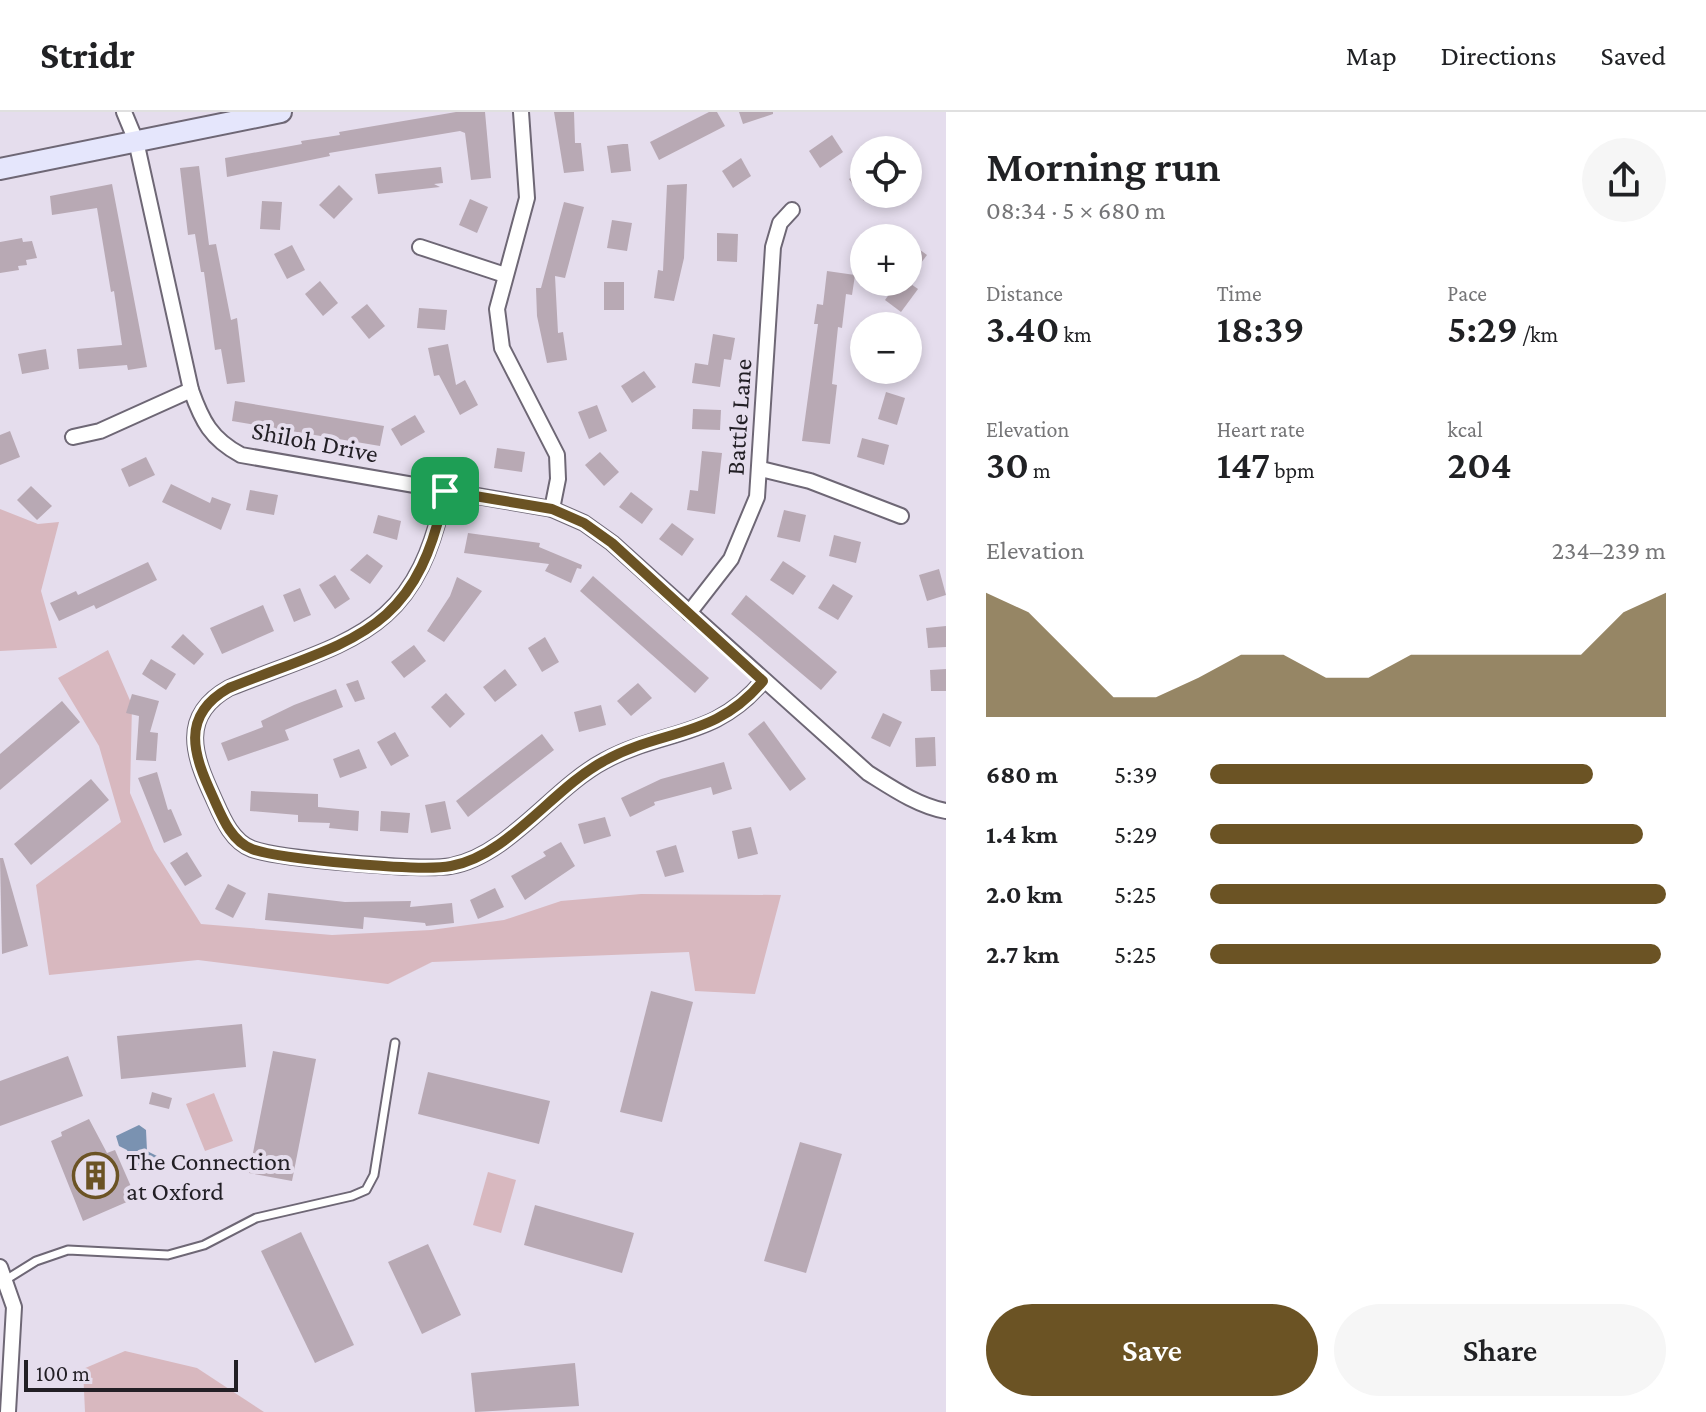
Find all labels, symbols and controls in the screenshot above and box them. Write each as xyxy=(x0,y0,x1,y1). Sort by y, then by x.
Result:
text: Stridr xyxy=(40,34,135,76)
text: Map xyxy=(1346,40,1397,71)
text: Directions xyxy=(1441,40,1556,71)
text: Saved xyxy=(1600,40,1666,71)
map controls xyxy=(850,136,922,384)
button: locate xyxy=(850,136,922,208)
button: share xyxy=(1582,138,1666,222)
text: Morning run xyxy=(986,142,1221,190)
text: 08:34 · 5 × 680 m xyxy=(986,196,1166,225)
button: + xyxy=(850,224,922,296)
text: Distance xyxy=(986,281,1063,306)
text: Time xyxy=(1217,281,1262,306)
text: Pace xyxy=(1447,281,1487,306)
text: 3.40 xyxy=(986,306,1059,351)
text: 18:39 xyxy=(1217,306,1304,351)
text: 5:29 xyxy=(1447,306,1518,351)
button: − xyxy=(850,312,922,384)
text: km xyxy=(1059,322,1092,347)
text: /km xyxy=(1518,322,1558,347)
street label: Battle Lane xyxy=(720,358,758,476)
street label: Shiloh Drive xyxy=(249,416,381,468)
text: Elevation xyxy=(986,417,1069,442)
text: Heart rate xyxy=(1217,417,1305,442)
text: kcal xyxy=(1447,417,1483,442)
text: 30 xyxy=(986,442,1029,487)
text: 147 xyxy=(1217,442,1270,487)
text: 204 xyxy=(1447,442,1512,487)
pin xyxy=(411,457,479,525)
text: m xyxy=(1029,458,1051,483)
text: bpm xyxy=(1270,458,1315,483)
icon: arrive xyxy=(423,469,467,513)
text: Elevation xyxy=(986,536,1084,565)
text: 234–239 m xyxy=(1552,536,1666,565)
text: 680 m xyxy=(986,760,1058,789)
text: 5:39 xyxy=(1114,760,1158,789)
text: 1.4 km xyxy=(986,820,1058,849)
text: 5:29 xyxy=(1114,820,1158,849)
text: 2.0 km xyxy=(986,880,1063,909)
text: 5:25 xyxy=(1114,880,1157,909)
text: 2.7 km xyxy=(986,940,1059,969)
text: 5:25 xyxy=(1114,940,1157,969)
place label: The Connection at Oxford xyxy=(126,1147,291,1206)
building icon: The Connection at Oxford xyxy=(71,1152,119,1200)
button: Save xyxy=(986,1304,1318,1396)
button: Share xyxy=(1334,1304,1666,1396)
scale bar xyxy=(24,1356,238,1392)
text: 100 m xyxy=(36,1361,90,1386)

